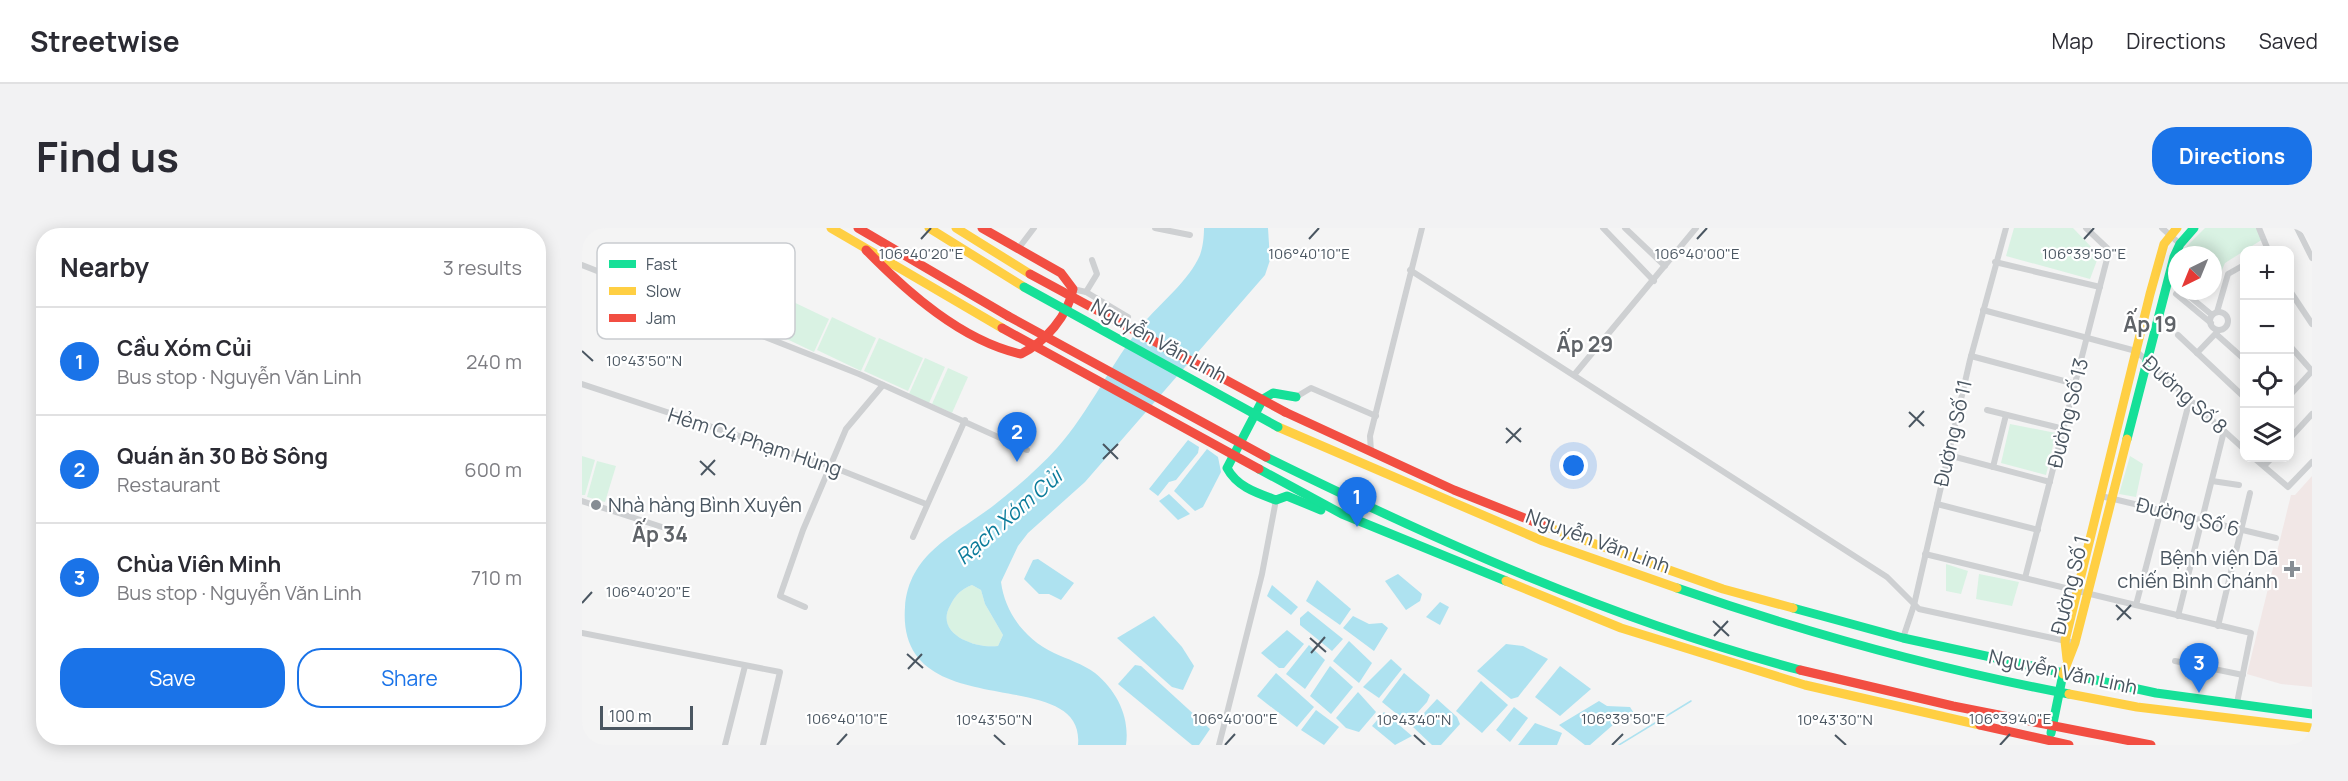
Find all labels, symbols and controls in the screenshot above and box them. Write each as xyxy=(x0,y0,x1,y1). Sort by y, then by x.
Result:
text: Streetwise xyxy=(30,22,180,60)
text: Map xyxy=(2052,27,2093,55)
text: Directions xyxy=(2126,27,2226,55)
text: Saved xyxy=(2259,27,2318,55)
text: Find us xyxy=(36,127,179,185)
button: Directions xyxy=(2152,127,2312,185)
legend xyxy=(597,243,795,339)
text: 106°40'20"E xyxy=(879,243,963,264)
text: 106°40'10"E xyxy=(1268,243,1350,264)
text: 106°40'00"E xyxy=(1655,243,1739,264)
text: 106°39'50"E xyxy=(2042,243,2126,264)
north arrow xyxy=(2168,246,2222,300)
map controls xyxy=(2240,246,2294,462)
button: + xyxy=(2240,246,2294,300)
text: Nearby xyxy=(60,249,149,285)
text: Fast xyxy=(646,253,677,275)
text: 3 results xyxy=(443,254,522,281)
text: Slow xyxy=(646,280,681,302)
street label: Nguyễn Văn Linh xyxy=(1086,292,1232,389)
button: − xyxy=(2240,300,2294,354)
text: Jam xyxy=(646,307,676,329)
district label: Ấp 19 xyxy=(2123,308,2177,338)
district label: Ấp 29 xyxy=(1557,328,1613,358)
text: Cầu Xóm Củi xyxy=(117,333,252,363)
text: 1 xyxy=(75,348,84,375)
text: 240 m xyxy=(466,348,522,375)
text: 10°43'50"N xyxy=(606,350,682,371)
street label: Đường Số 8 xyxy=(2137,350,2233,440)
button: locate xyxy=(2240,354,2294,408)
street label: Đường Số 13 xyxy=(2041,355,2094,471)
text: Bus stop · Nguyễn Văn Linh xyxy=(117,363,362,390)
street label: Đường Số 11 xyxy=(1927,377,1978,489)
street label: Hẻm C4 Phạm Hùng xyxy=(665,401,846,482)
button: layers xyxy=(2240,408,2294,462)
pin: 2 xyxy=(998,412,1036,462)
text: Quán ăn 30 Bờ Sông xyxy=(117,441,328,471)
your location xyxy=(1559,451,1588,480)
text: 2 xyxy=(74,456,85,483)
text: 600 m xyxy=(464,456,522,483)
water label: Rạch Xóm Củi xyxy=(949,460,1070,570)
text: Restaurant xyxy=(117,471,221,498)
pin: 1 xyxy=(1338,478,1376,527)
place label: Nhà hàng Bình Xuyên xyxy=(608,491,802,518)
street label: Đường Số 6 xyxy=(2134,491,2243,542)
marker: Nhà hàng Bình Xuyên xyxy=(589,498,603,512)
street label: Nguyễn Văn Linh xyxy=(1522,502,1674,579)
district label: Ấp 34 xyxy=(632,518,688,548)
street label: Đường Số 1 xyxy=(2044,533,2095,637)
place label: Bệnh viện Dã chiến Bình Chánh xyxy=(2117,544,2278,594)
text: Chùa Viên Minh xyxy=(117,549,281,579)
marker: Bệnh viện Dã chiến Bình Chánh xyxy=(2283,560,2301,578)
text: 3 xyxy=(74,564,85,591)
text: 710 m xyxy=(471,564,522,591)
text: Bus stop · Nguyễn Văn Linh xyxy=(117,579,362,606)
text: 106°40'20"E xyxy=(606,581,690,602)
street label: Nguyễn Văn Linh xyxy=(1986,643,2140,700)
pin: 3 xyxy=(2180,644,2218,693)
button: Save xyxy=(60,648,285,708)
button: Share xyxy=(297,648,522,708)
scale bar xyxy=(600,703,693,730)
text: 100 m xyxy=(609,705,652,727)
text: 106°40'10"E xyxy=(806,708,888,729)
text: 106°40'00"E xyxy=(1193,708,1277,729)
text: 106°39'50"E xyxy=(1581,708,1665,729)
text: 106°39'40"E xyxy=(1969,708,2051,729)
text: 10°43'50"N xyxy=(956,709,1032,730)
text: 10°43'40"N xyxy=(1377,709,1451,730)
text: 10°43'30"N xyxy=(1797,709,1873,730)

